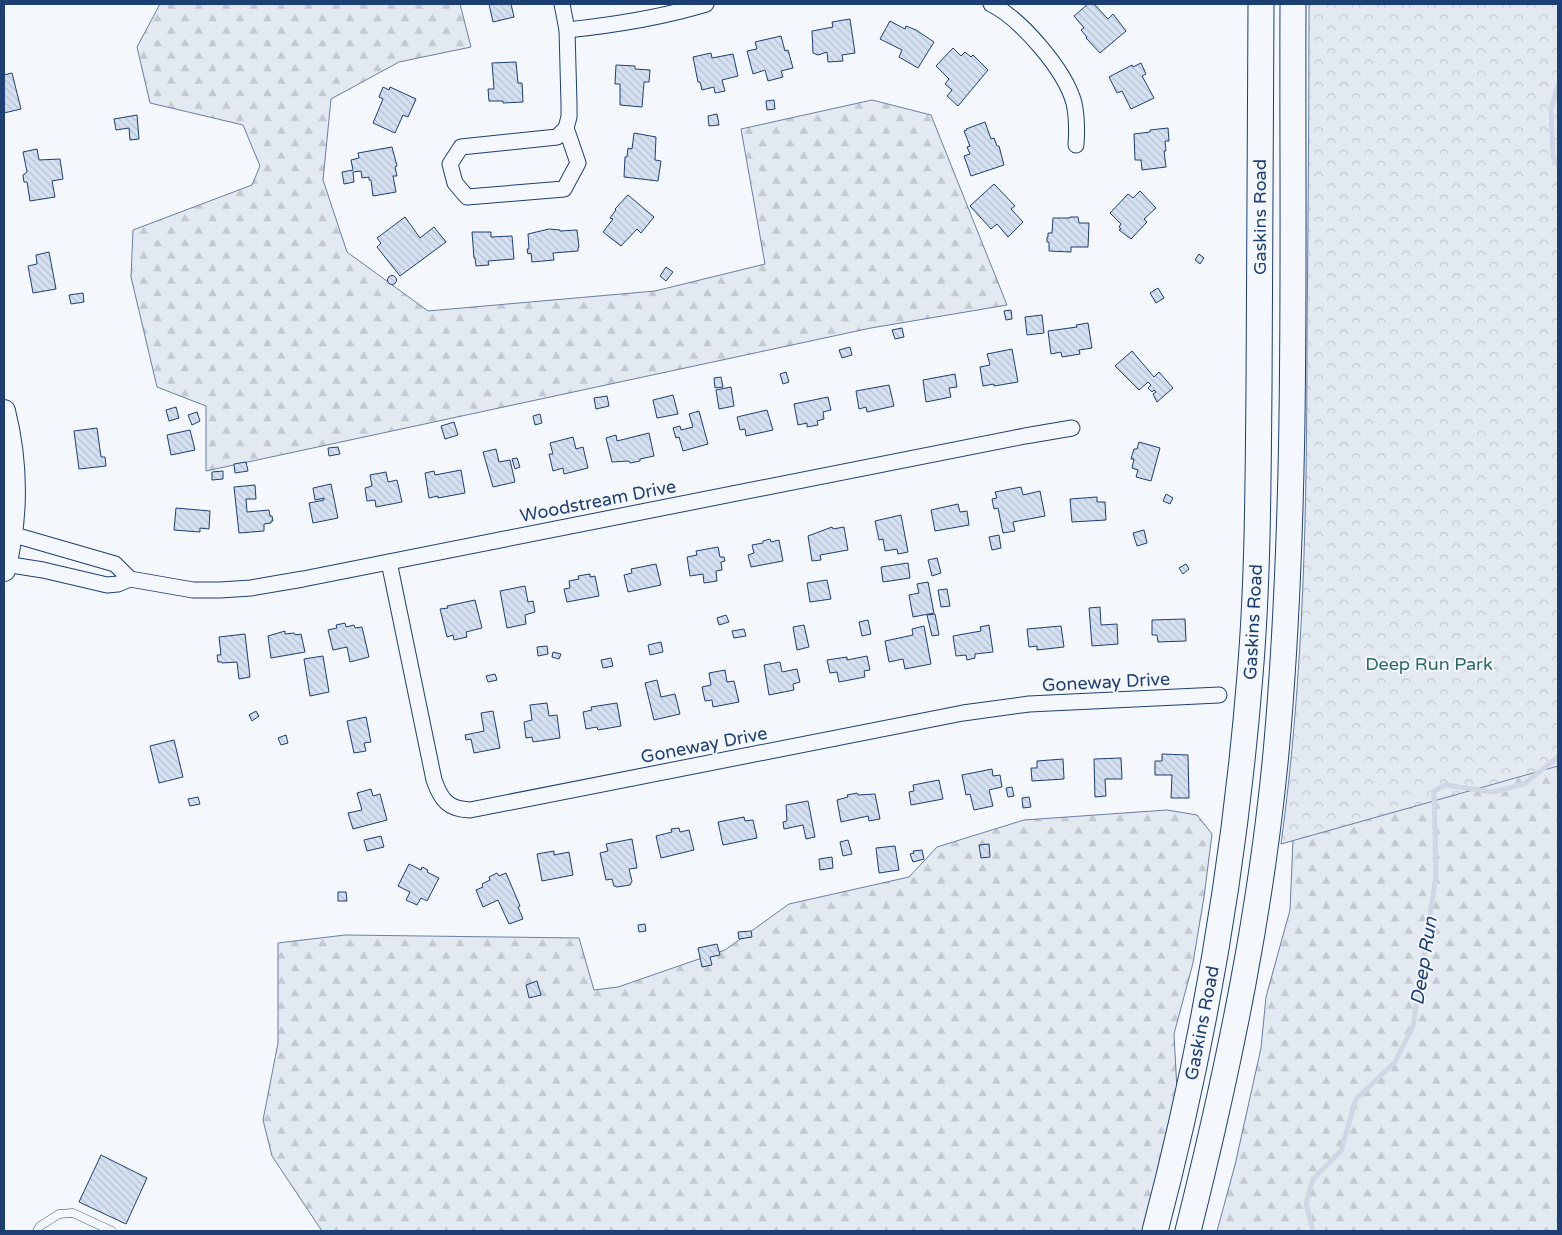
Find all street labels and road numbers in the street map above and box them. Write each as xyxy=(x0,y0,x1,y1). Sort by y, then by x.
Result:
street label: Gaskins Road xyxy=(1249,159,1271,275)
street label: Woodstream Drive xyxy=(518,475,678,527)
street label: Gaskins Road xyxy=(1239,563,1267,681)
street label: Goneway Drive xyxy=(1041,668,1171,696)
street label: Goneway Drive xyxy=(639,722,769,768)
street label: Gaskins Road xyxy=(1180,964,1224,1082)

